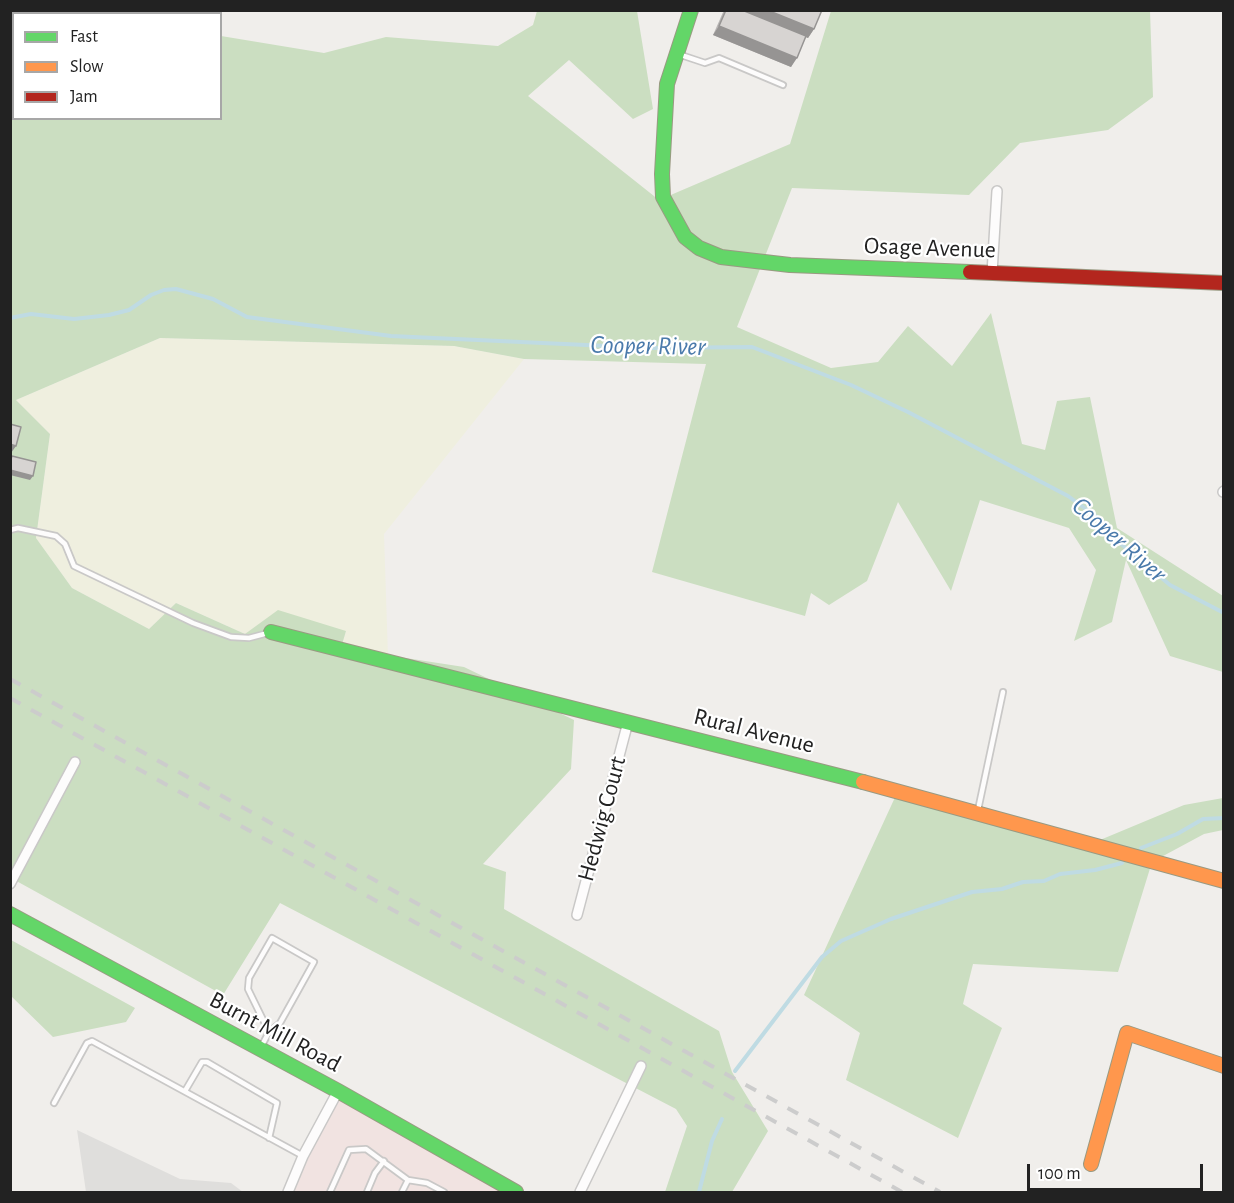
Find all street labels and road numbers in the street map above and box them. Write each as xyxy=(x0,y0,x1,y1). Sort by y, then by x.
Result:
street label: Osage Avenue xyxy=(864,231,996,265)
street label: Rural Avenue xyxy=(691,702,817,760)
street label: Hedwig Court xyxy=(571,753,633,885)
street label: Burnt Mill Road xyxy=(204,985,346,1079)

